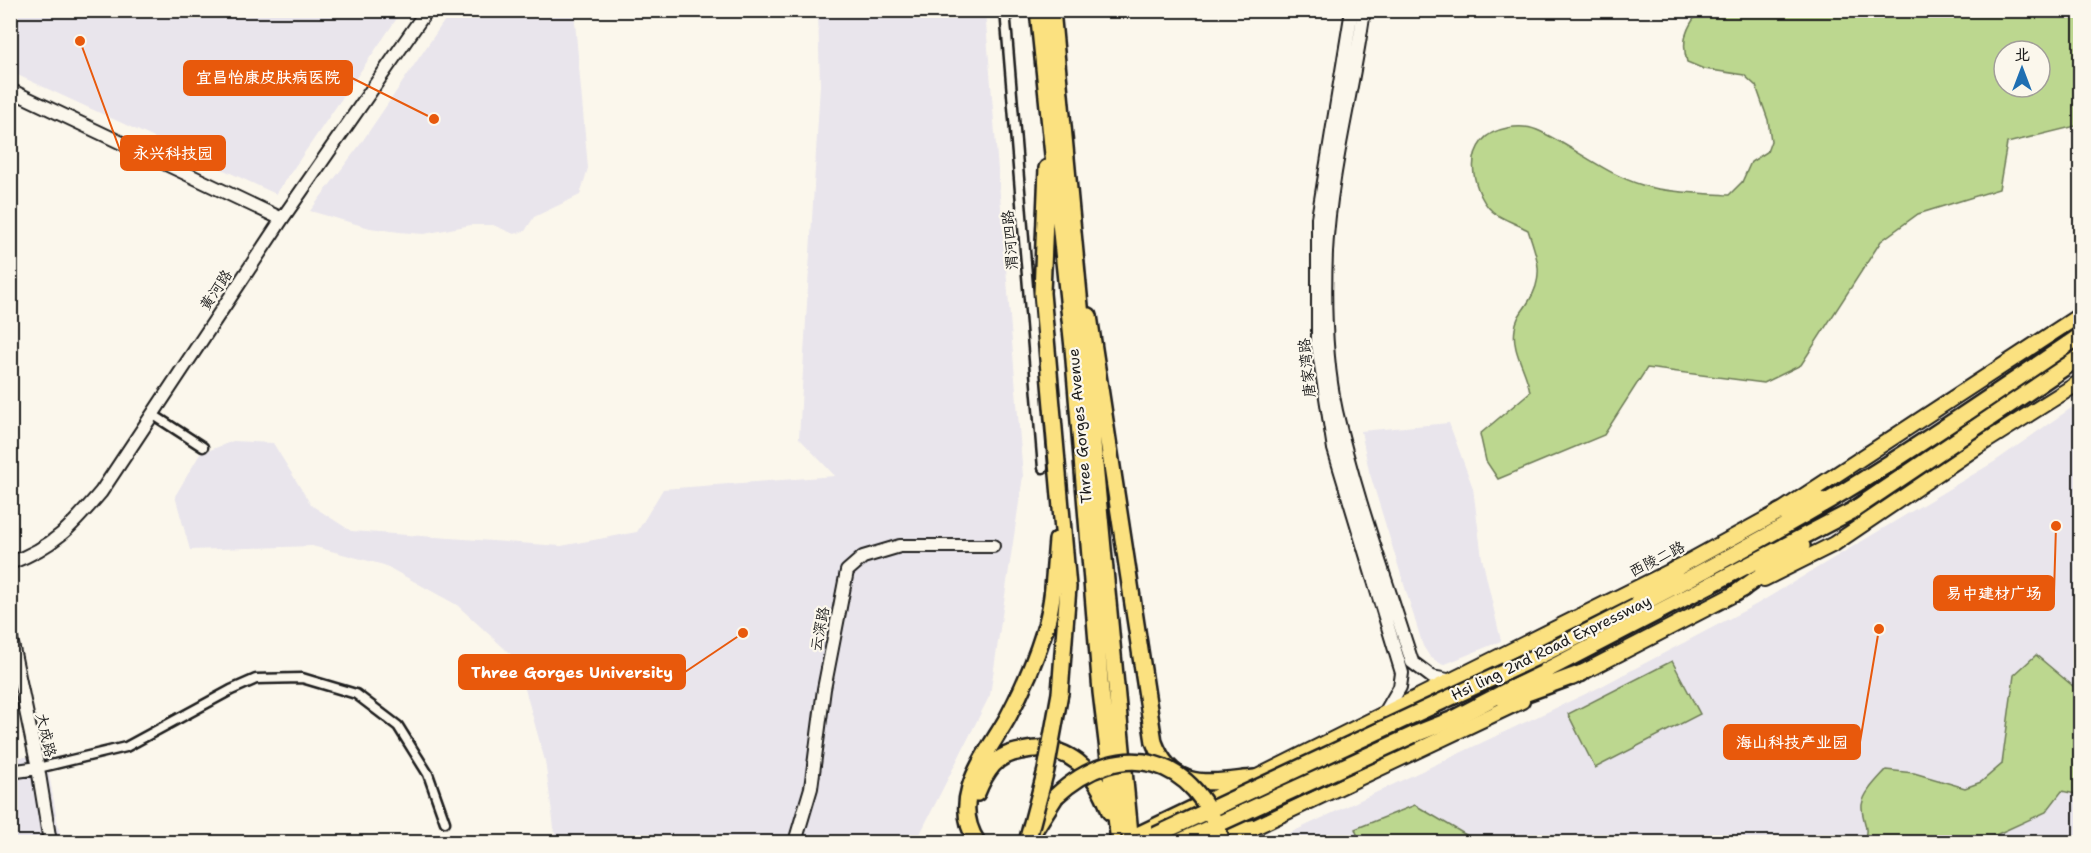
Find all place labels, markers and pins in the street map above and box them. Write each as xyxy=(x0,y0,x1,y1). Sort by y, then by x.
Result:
callout: 宜昌怡康皮肤病医院 xyxy=(184,61,352,95)
callout: 永兴科技园 xyxy=(121,136,225,170)
callout: 易中建材广场 xyxy=(1934,576,2054,610)
callout: Three Gorges University xyxy=(459,655,685,689)
callout: 海山科技产业园 xyxy=(1724,725,1860,759)

